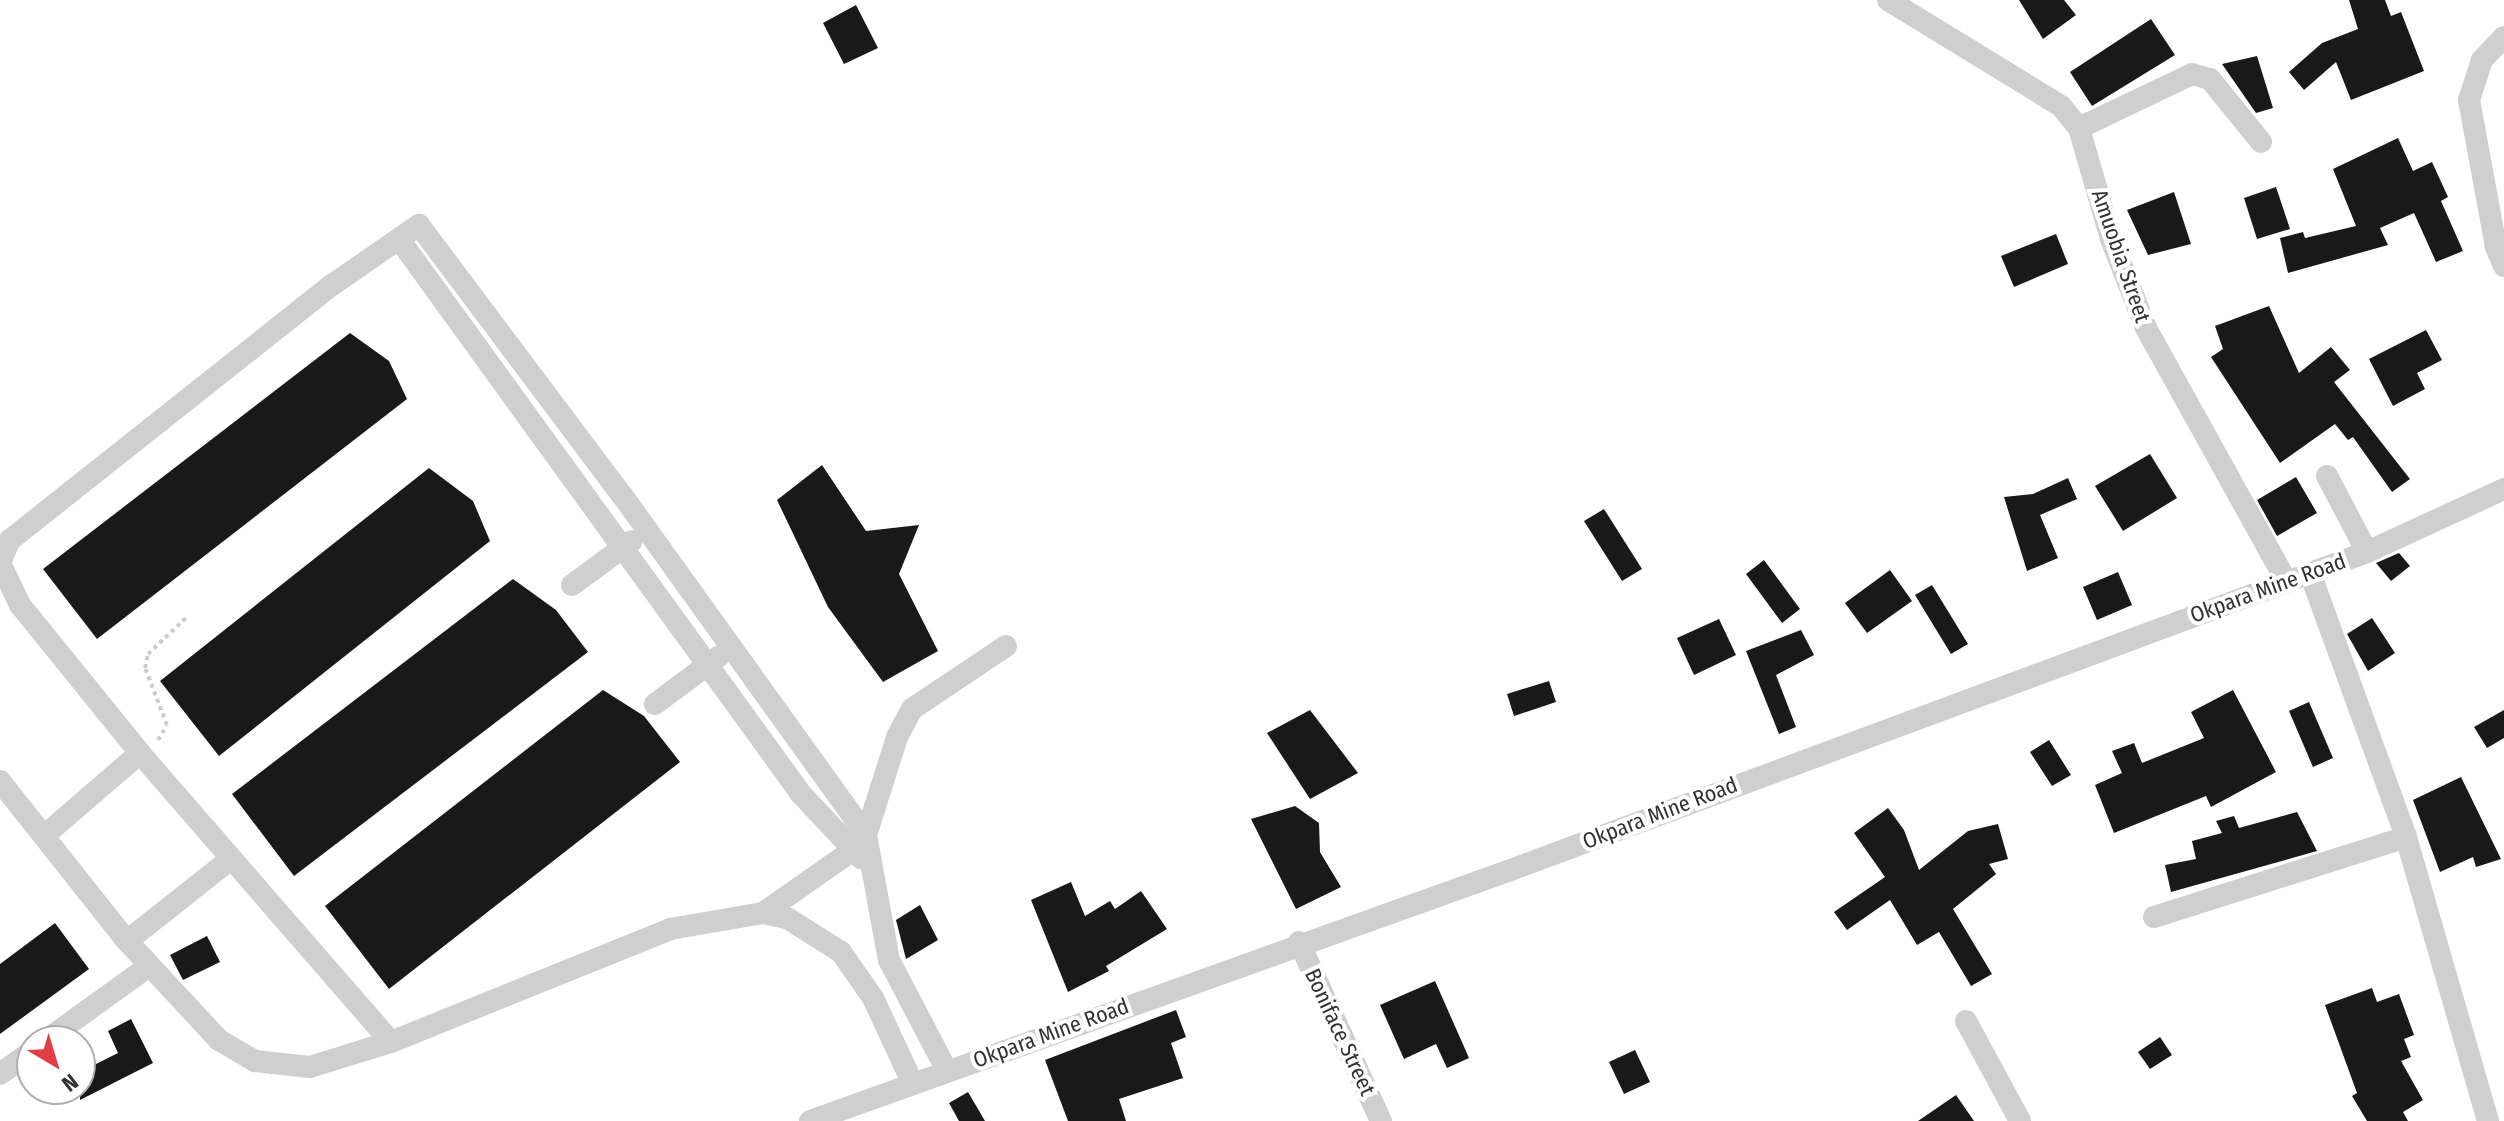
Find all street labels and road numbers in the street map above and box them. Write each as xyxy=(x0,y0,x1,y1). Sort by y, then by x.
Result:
street label: Amuobia Street xyxy=(2086,186,2156,326)
street label: Okpara Mine Road xyxy=(2187,548,2349,628)
street label: Okpara Mine Road xyxy=(1579,771,1741,855)
street label: Boniface Street xyxy=(1299,964,1381,1100)
street label: Okpara Mine Road xyxy=(970,993,1132,1073)

